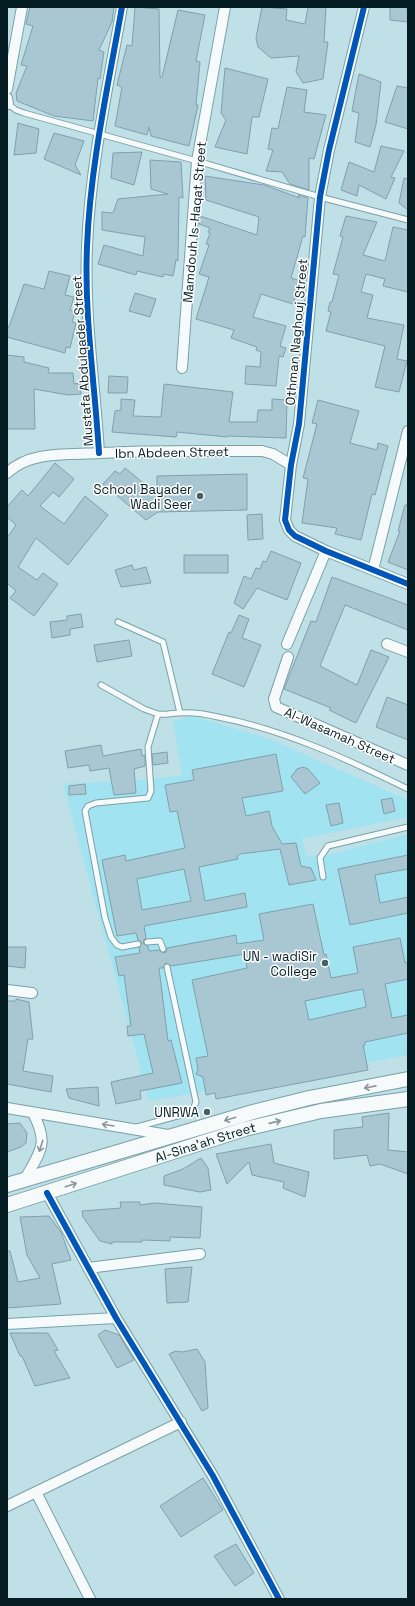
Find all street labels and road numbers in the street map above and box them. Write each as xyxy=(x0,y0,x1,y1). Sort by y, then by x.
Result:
street label: Mamdouh Is-Haqat Street xyxy=(179,141,210,303)
street label: Othman Naghouj Street xyxy=(282,258,311,406)
street label: Mustafa Abdulqader Street xyxy=(68,275,97,447)
street label: Ibn Abdeen Street xyxy=(115,443,229,462)
street label: Al-Wasamah Street xyxy=(282,703,398,768)
street label: Al-Sina'ah Street xyxy=(153,1119,258,1166)

